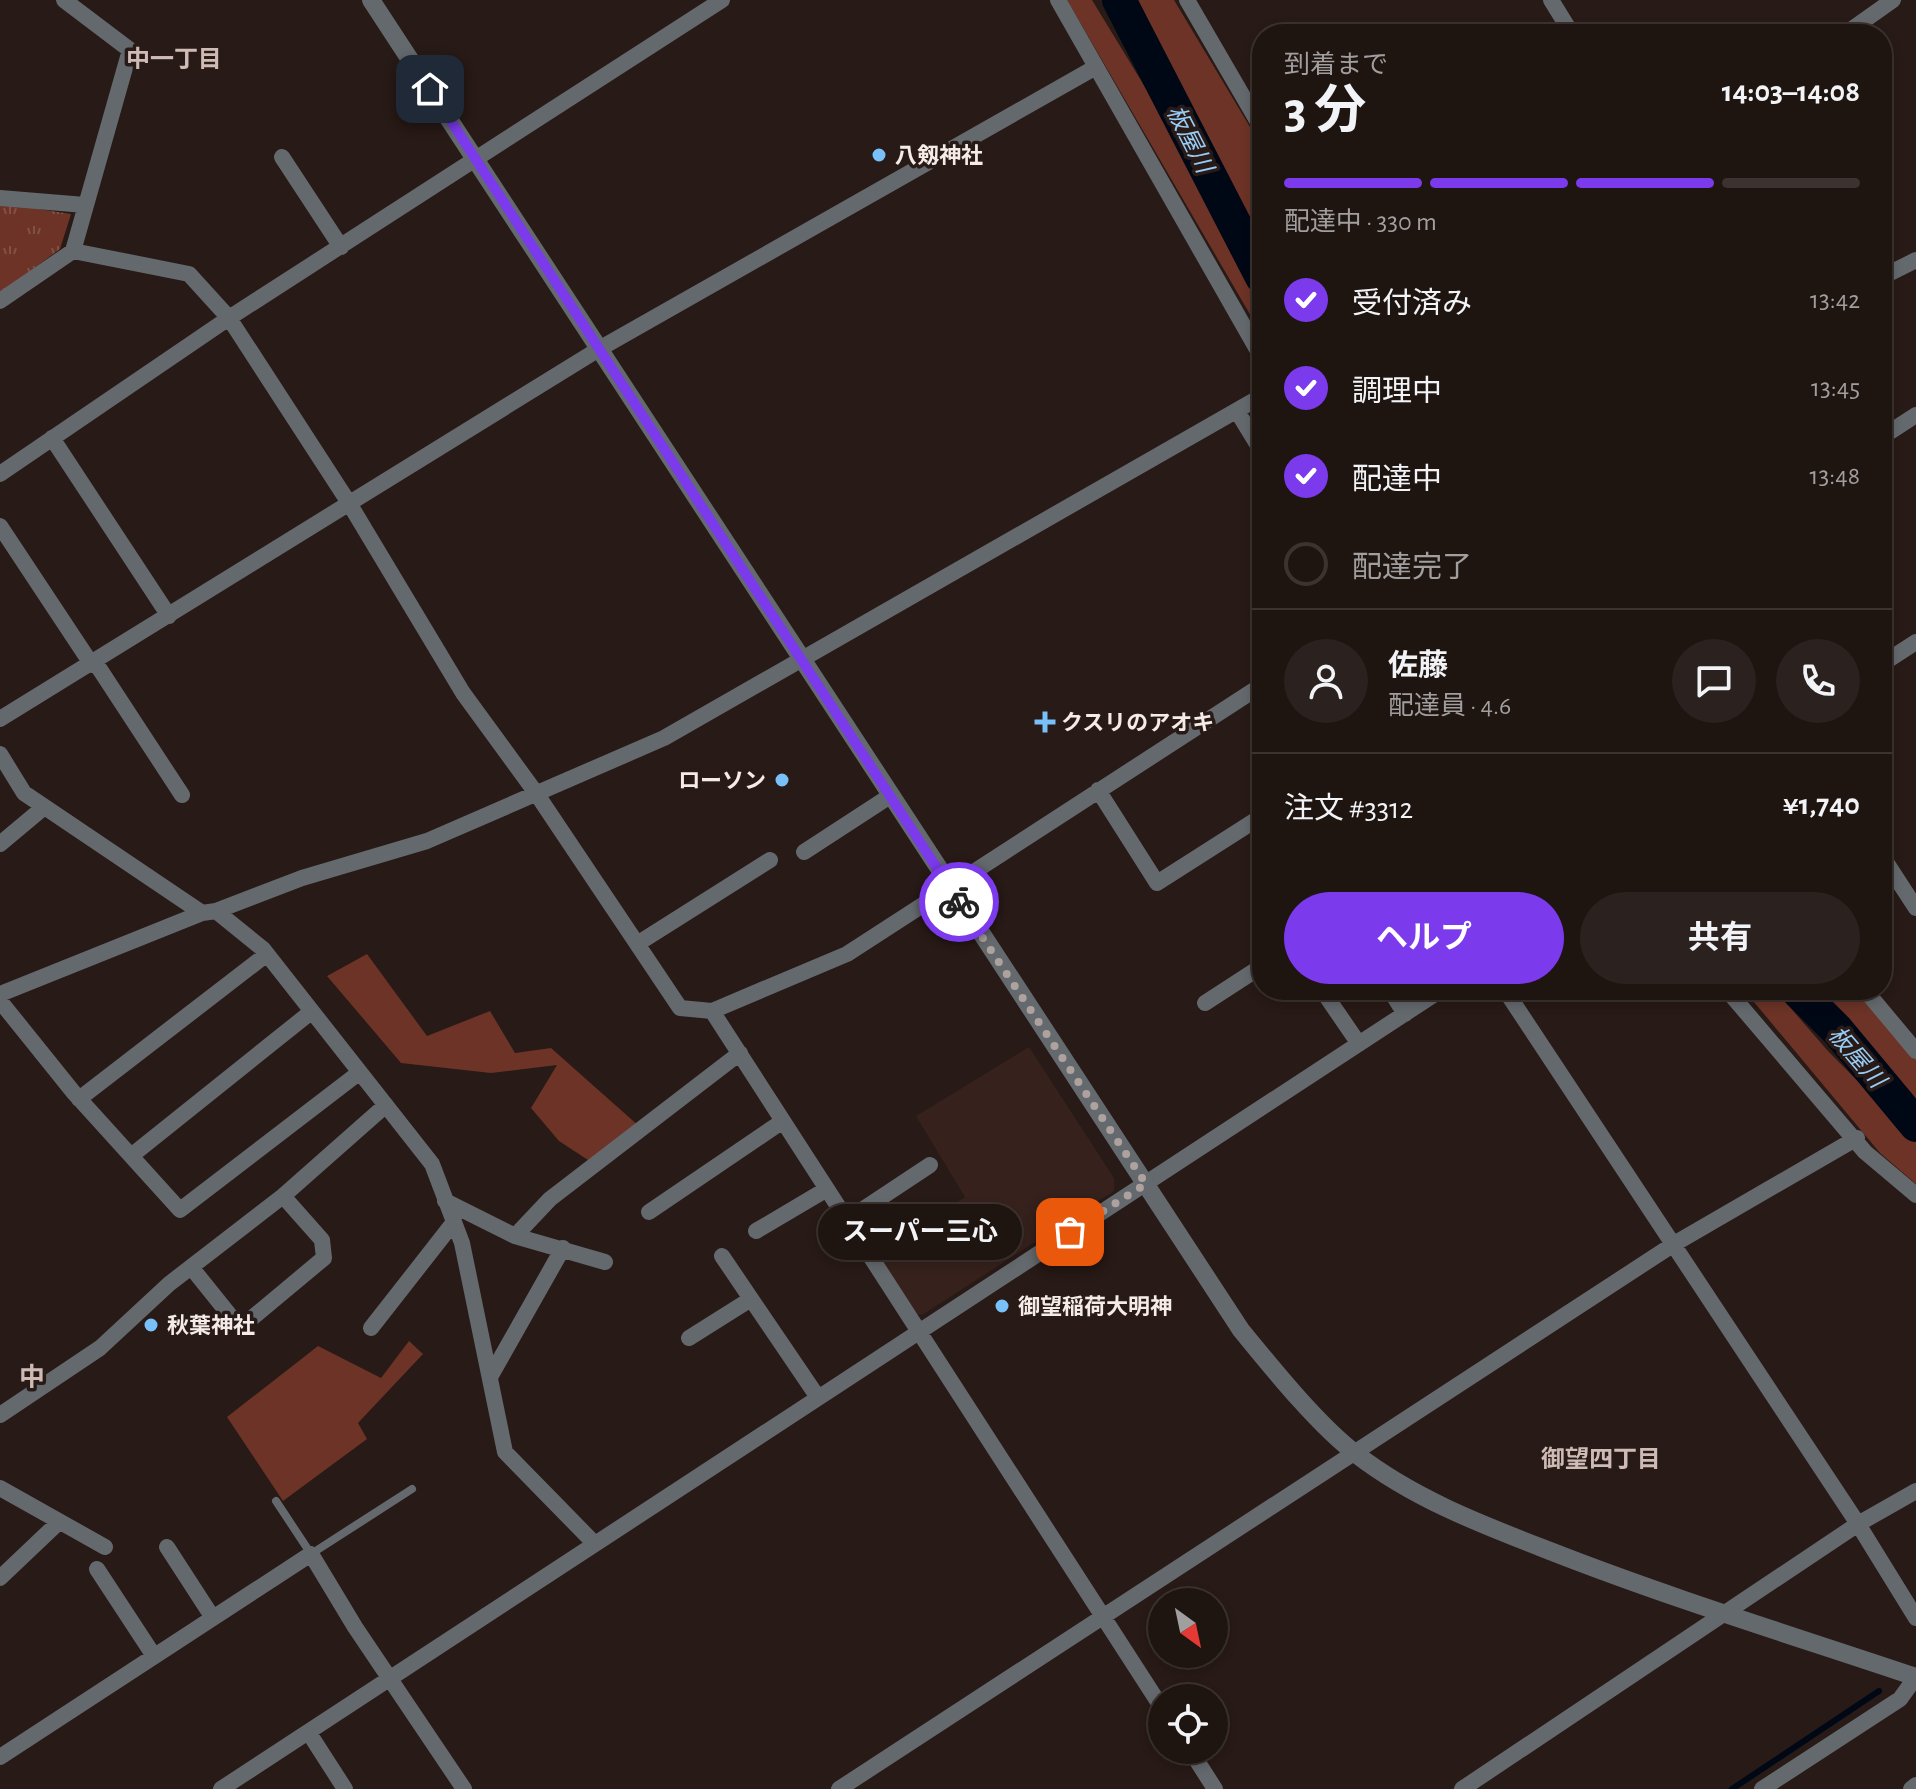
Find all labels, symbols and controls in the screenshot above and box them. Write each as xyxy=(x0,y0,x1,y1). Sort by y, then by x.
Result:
district label: 中一丁目 xyxy=(126,46,222,72)
text: 到着まで xyxy=(1284,52,1388,78)
pin xyxy=(396,55,464,123)
icon: home xyxy=(408,67,452,111)
text: 14:03–14:08 xyxy=(1722,77,1860,107)
text: 3 分 xyxy=(1284,85,1366,137)
water label: 板屋川 xyxy=(1162,101,1219,180)
place label: 八剱神社 xyxy=(895,144,983,167)
marker: 八剱神社 xyxy=(870,146,888,164)
text: 配達中 · 330 m xyxy=(1284,209,1437,235)
icon: check xyxy=(1284,278,1328,322)
text: 13:42 xyxy=(1810,287,1860,313)
text: 受付済み xyxy=(1352,289,1472,319)
icon: check xyxy=(1284,366,1328,410)
text: 13:45 xyxy=(1811,375,1860,401)
text: 調理中 xyxy=(1352,377,1442,407)
icon: check xyxy=(1284,454,1328,498)
text: 13:48 xyxy=(1810,463,1860,489)
text: 配達中 xyxy=(1352,465,1442,495)
text: 配達完了 xyxy=(1352,553,1472,583)
button: person xyxy=(1284,639,1368,723)
button: chat xyxy=(1672,639,1756,723)
button: phone xyxy=(1776,639,1860,723)
text: 佐藤 xyxy=(1388,651,1448,681)
text: 配達員 · 4.6 xyxy=(1388,693,1511,719)
place label: クスリのアオキ xyxy=(1061,711,1214,734)
marker: クスリのアオキ xyxy=(1036,713,1054,731)
place label: ローソン xyxy=(678,770,766,792)
marker: ローソン xyxy=(773,771,791,789)
text: ¥1,740 xyxy=(1783,790,1860,820)
text: 注文 #3312 xyxy=(1284,794,1413,824)
courier xyxy=(919,862,999,942)
icon: bike xyxy=(937,880,981,924)
button: ヘルプ xyxy=(1284,892,1564,984)
button: 共有 xyxy=(1580,892,1860,984)
water label: 板屋川 xyxy=(1824,1021,1892,1095)
pin xyxy=(1036,1198,1104,1266)
callout: スーパー三心 xyxy=(818,1204,1022,1260)
icon: bag xyxy=(1048,1210,1092,1254)
text: スーパー三心 xyxy=(842,1219,998,1245)
place label: 御望稲荷大明神 xyxy=(1018,1295,1172,1318)
marker: 御望稲荷大明神 xyxy=(993,1297,1011,1315)
place label: 秋葉神社 xyxy=(167,1314,255,1337)
marker: 秋葉神社 xyxy=(142,1316,160,1334)
district label: 中 xyxy=(19,1363,45,1391)
district label: 御望四丁目 xyxy=(1541,1446,1661,1472)
north arrow xyxy=(1148,1588,1228,1668)
map controls xyxy=(1148,1588,1228,1764)
button: locate xyxy=(1148,1684,1228,1764)

